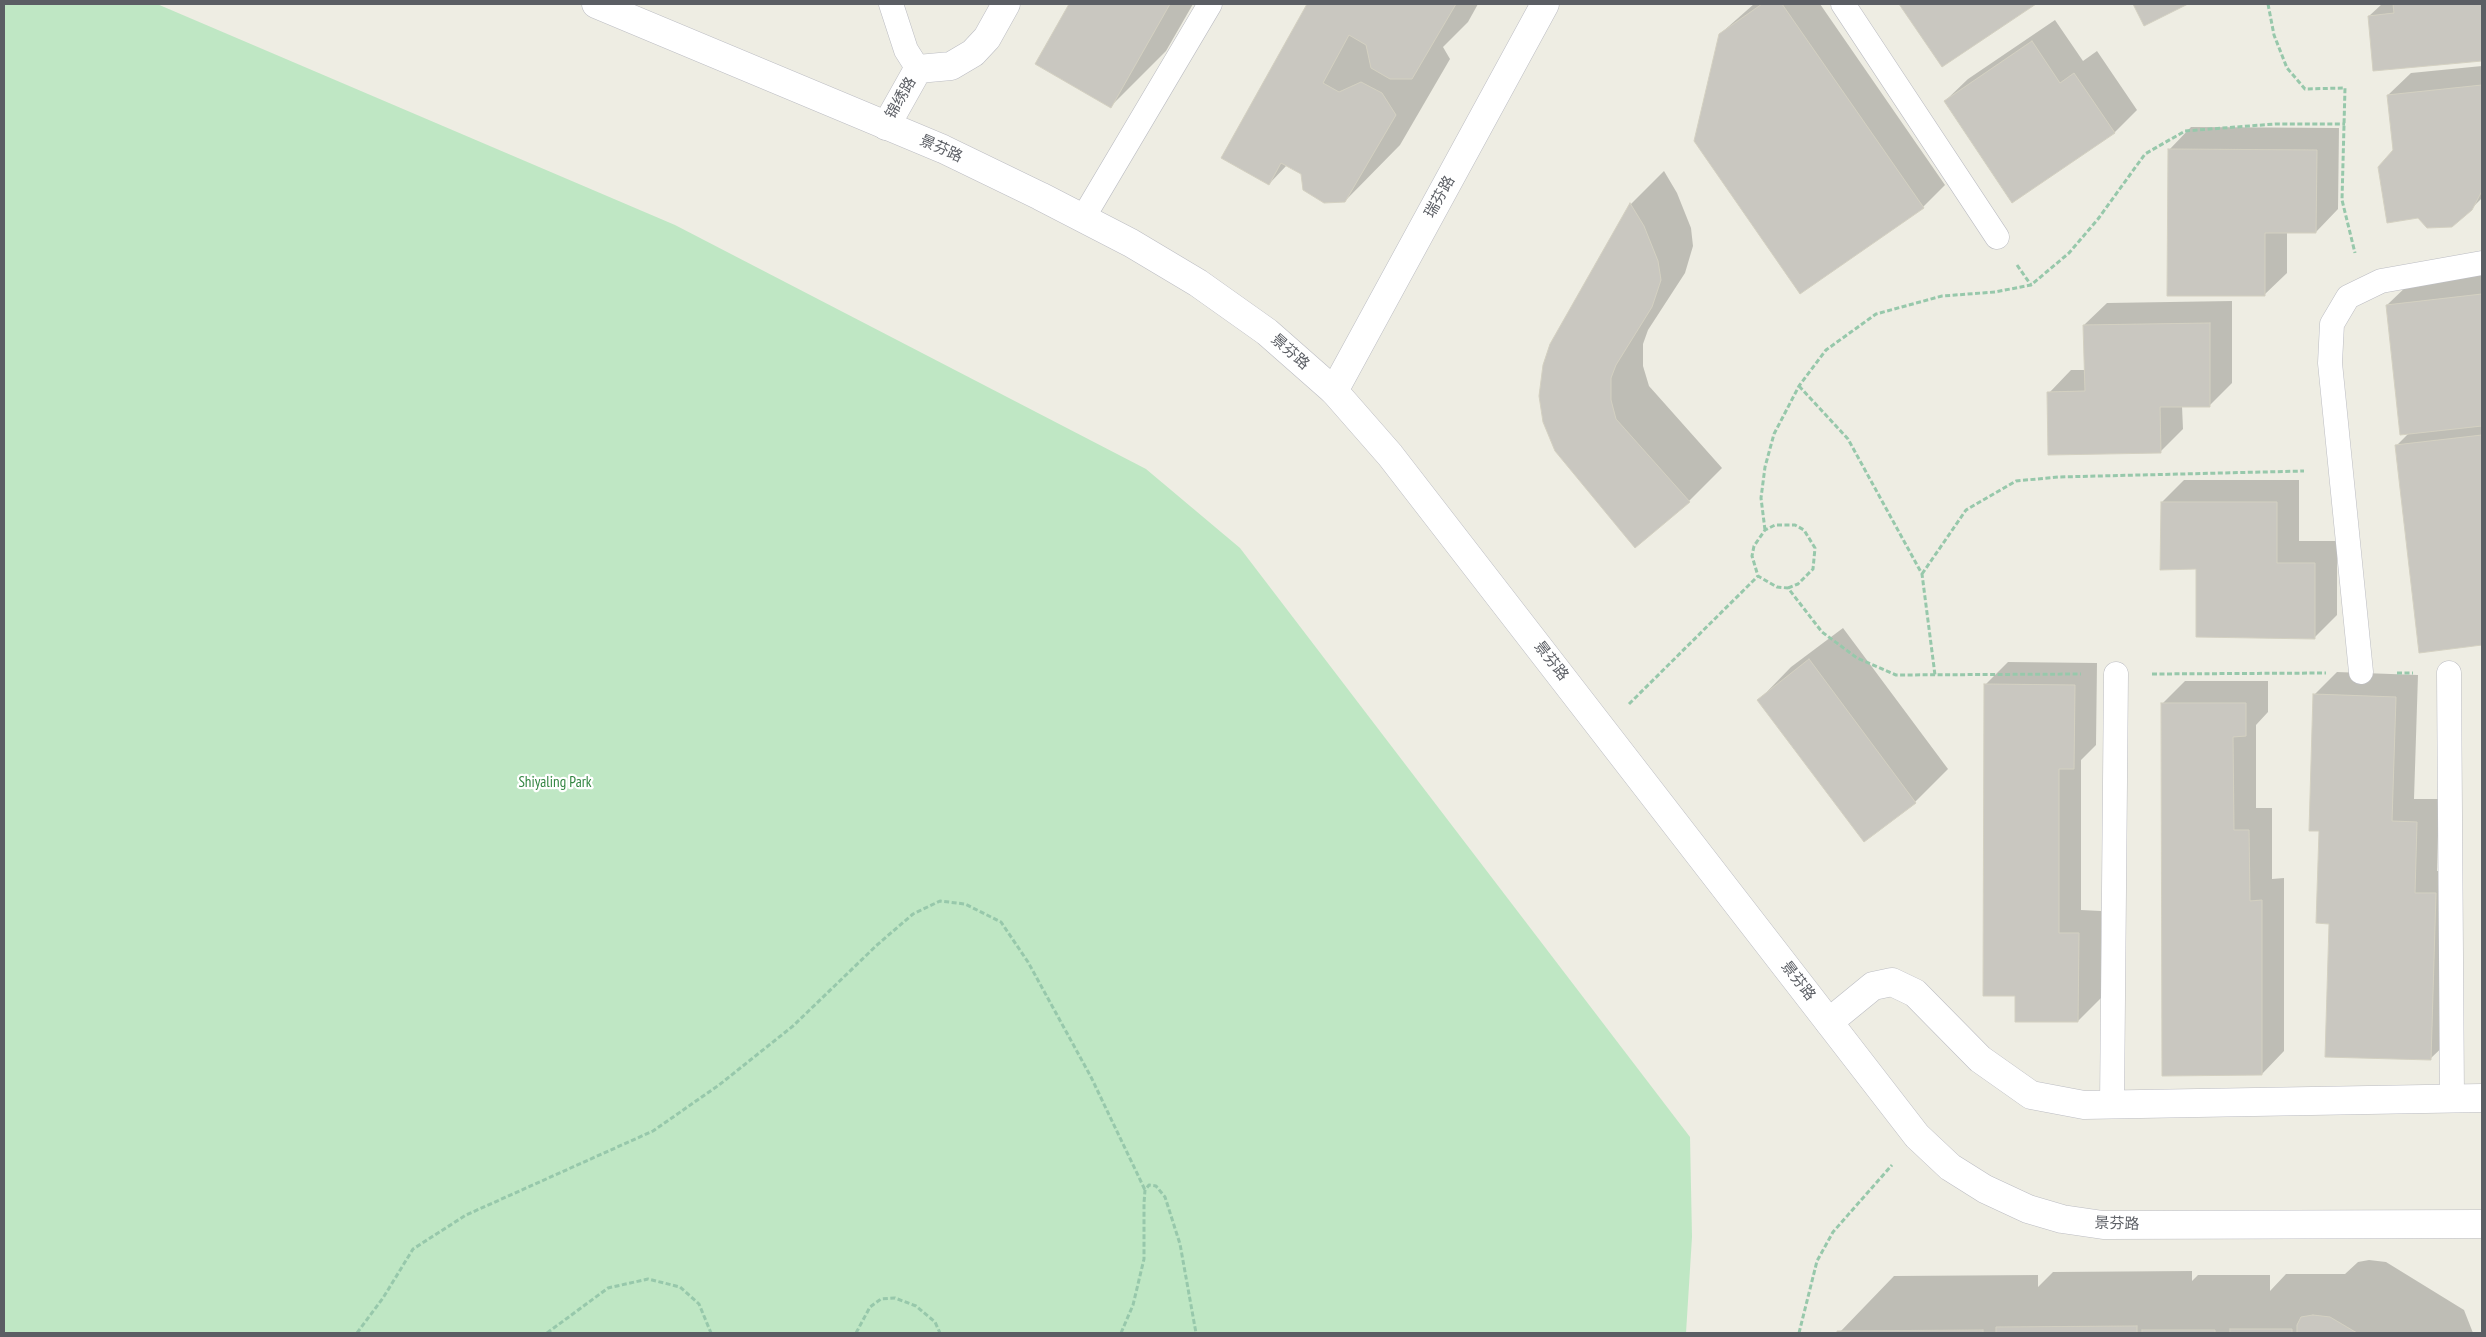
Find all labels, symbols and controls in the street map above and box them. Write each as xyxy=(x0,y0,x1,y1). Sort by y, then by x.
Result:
street label: 锦绣路 xyxy=(882,74,920,122)
street label: 景芬路 xyxy=(917,132,965,166)
street label: 瑞芬路 xyxy=(1421,173,1459,221)
street label: 景芬路 xyxy=(1267,330,1313,374)
street label: 景芬路 xyxy=(1530,638,1572,684)
park label: Shiyaling Park xyxy=(518,774,592,792)
street label: 景芬路 xyxy=(1777,958,1819,1004)
street label: 景芬路 xyxy=(2094,1214,2140,1234)

